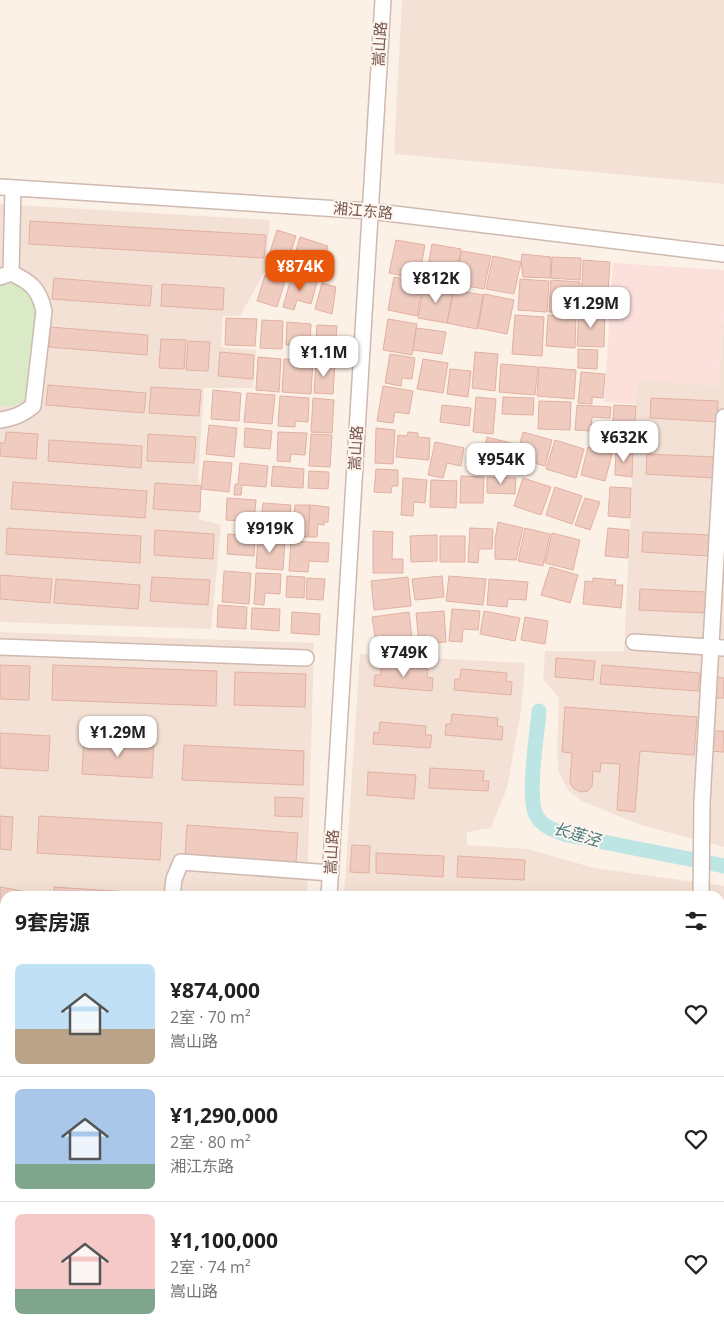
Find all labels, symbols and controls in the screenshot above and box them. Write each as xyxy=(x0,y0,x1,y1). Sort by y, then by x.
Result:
street label: 嵩山路 xyxy=(368,21,390,67)
street label: 湘江东路 xyxy=(332,197,394,223)
pin: ¥874K xyxy=(265,250,335,292)
text: ¥874K xyxy=(276,255,324,277)
pin: ¥812K xyxy=(401,262,471,304)
text: ¥812K xyxy=(412,267,460,289)
pin: ¥1.29M xyxy=(550,286,632,329)
text: ¥1.29M xyxy=(563,292,619,314)
pin: ¥1.1M xyxy=(289,336,359,378)
text: ¥1.1M xyxy=(300,341,348,363)
pin: ¥632K xyxy=(589,420,659,463)
street label: 嵩山路 xyxy=(344,425,366,471)
text: ¥632K xyxy=(600,426,648,448)
pin: ¥954K xyxy=(466,442,536,485)
text: ¥954K xyxy=(477,448,525,470)
pin: ¥919K xyxy=(235,512,305,554)
text: ¥919K xyxy=(246,517,294,539)
pin: ¥749K xyxy=(369,636,439,678)
text: ¥749K xyxy=(380,641,428,663)
pin: ¥1.29M xyxy=(77,716,159,758)
text: ¥1.29M xyxy=(90,721,146,743)
water label: 长莲泾 xyxy=(551,817,605,852)
street label: 嵩山路 xyxy=(320,829,342,875)
icon: filters xyxy=(682,907,710,935)
text: 9套房源 xyxy=(15,908,90,936)
text: ¥874,000 xyxy=(170,976,260,1004)
icon: home xyxy=(55,984,115,1044)
icon: heart xyxy=(682,1000,710,1028)
text: 2室 · 70 m² xyxy=(170,1006,251,1028)
text: 嵩山路 xyxy=(170,1030,218,1052)
text: ¥1,290,000 xyxy=(170,1101,278,1129)
icon: home xyxy=(55,1109,115,1169)
icon: heart xyxy=(682,1125,710,1153)
text: 2室 · 80 m² xyxy=(170,1131,251,1153)
text: 湘江东路 xyxy=(170,1155,234,1177)
text: ¥1,100,000 xyxy=(170,1226,278,1254)
icon: home xyxy=(55,1234,115,1294)
icon: heart xyxy=(682,1250,710,1278)
text: 2室 · 74 m² xyxy=(170,1256,251,1278)
text: 嵩山路 xyxy=(170,1280,218,1302)

